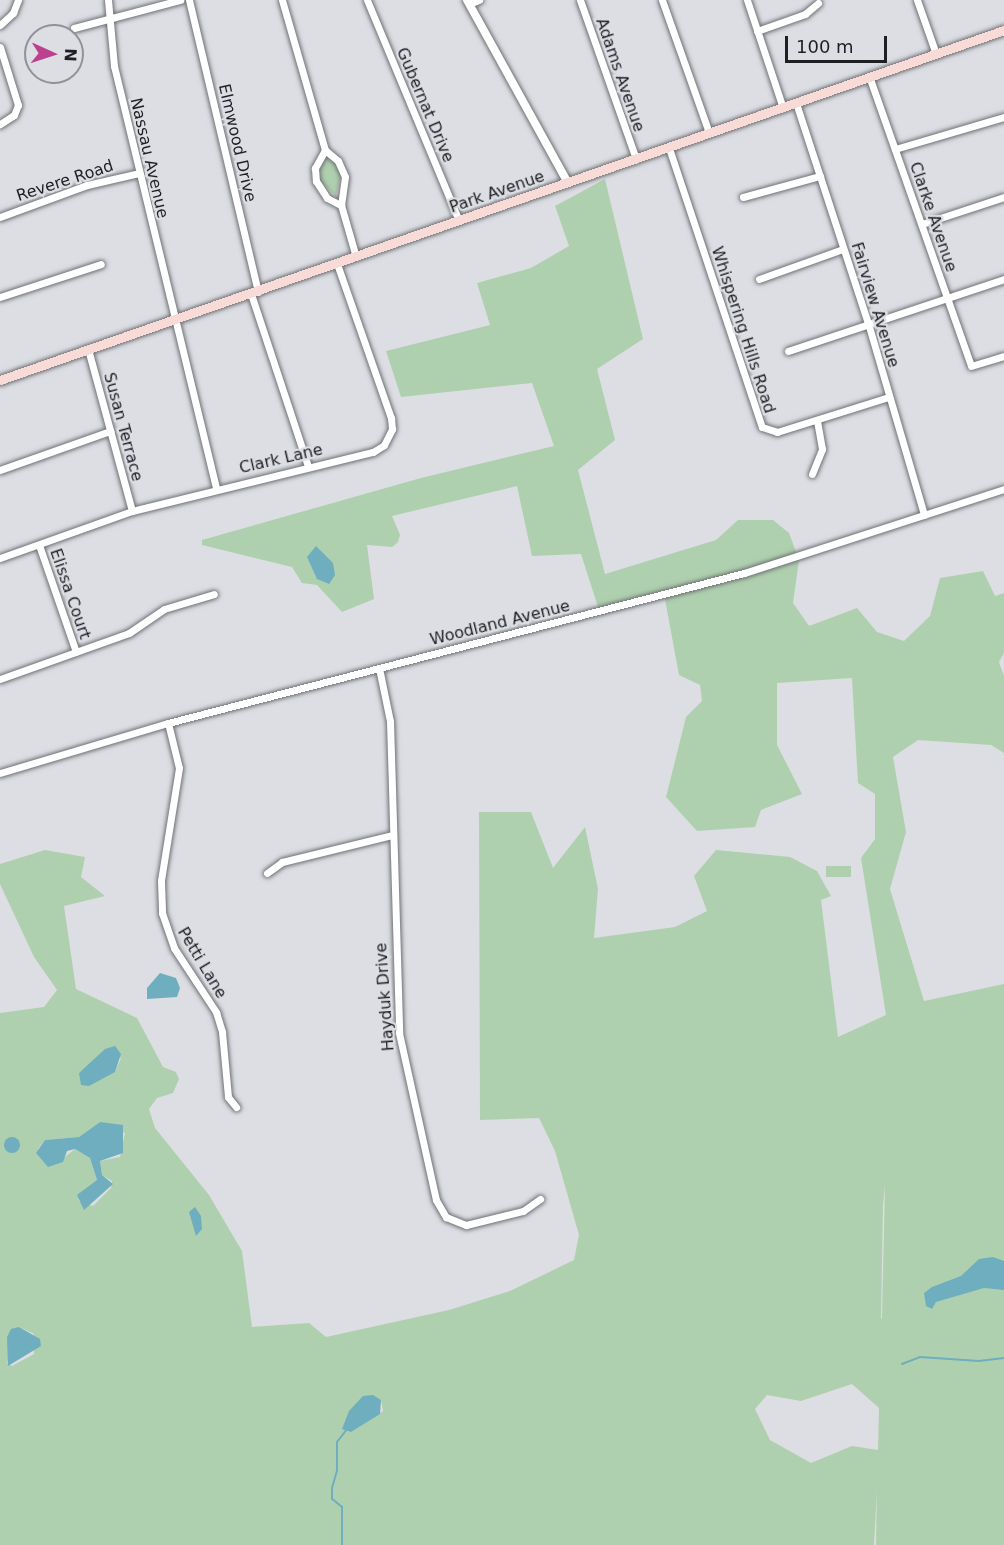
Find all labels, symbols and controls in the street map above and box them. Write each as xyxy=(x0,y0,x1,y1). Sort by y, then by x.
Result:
street label: Adams Avenue xyxy=(592,16,648,134)
north arrow xyxy=(24,24,84,84)
scale bar xyxy=(788,24,890,62)
text: 100 m xyxy=(796,36,854,57)
street label: Gubernat Drive xyxy=(392,45,458,165)
text: N xyxy=(61,48,80,62)
street label: Elmwood Drive xyxy=(214,82,260,204)
street label: Nassau Avenue xyxy=(126,96,172,220)
street label: Revere Road xyxy=(14,156,116,206)
street label: Clarke Avenue xyxy=(905,159,961,275)
street label: Park Avenue xyxy=(447,167,547,217)
street label: Fairview Avenue xyxy=(847,240,903,370)
street label: Whispering Hills Road xyxy=(707,244,779,416)
street label: Susan Terrace xyxy=(99,370,147,484)
street label: Clark Lane xyxy=(237,440,325,478)
street label: Elissa Court xyxy=(46,546,94,642)
street label: Woodland Avenue xyxy=(428,596,572,650)
street label: Petti Lane xyxy=(173,924,231,1002)
street label: Hayduk Drive xyxy=(372,942,398,1052)

